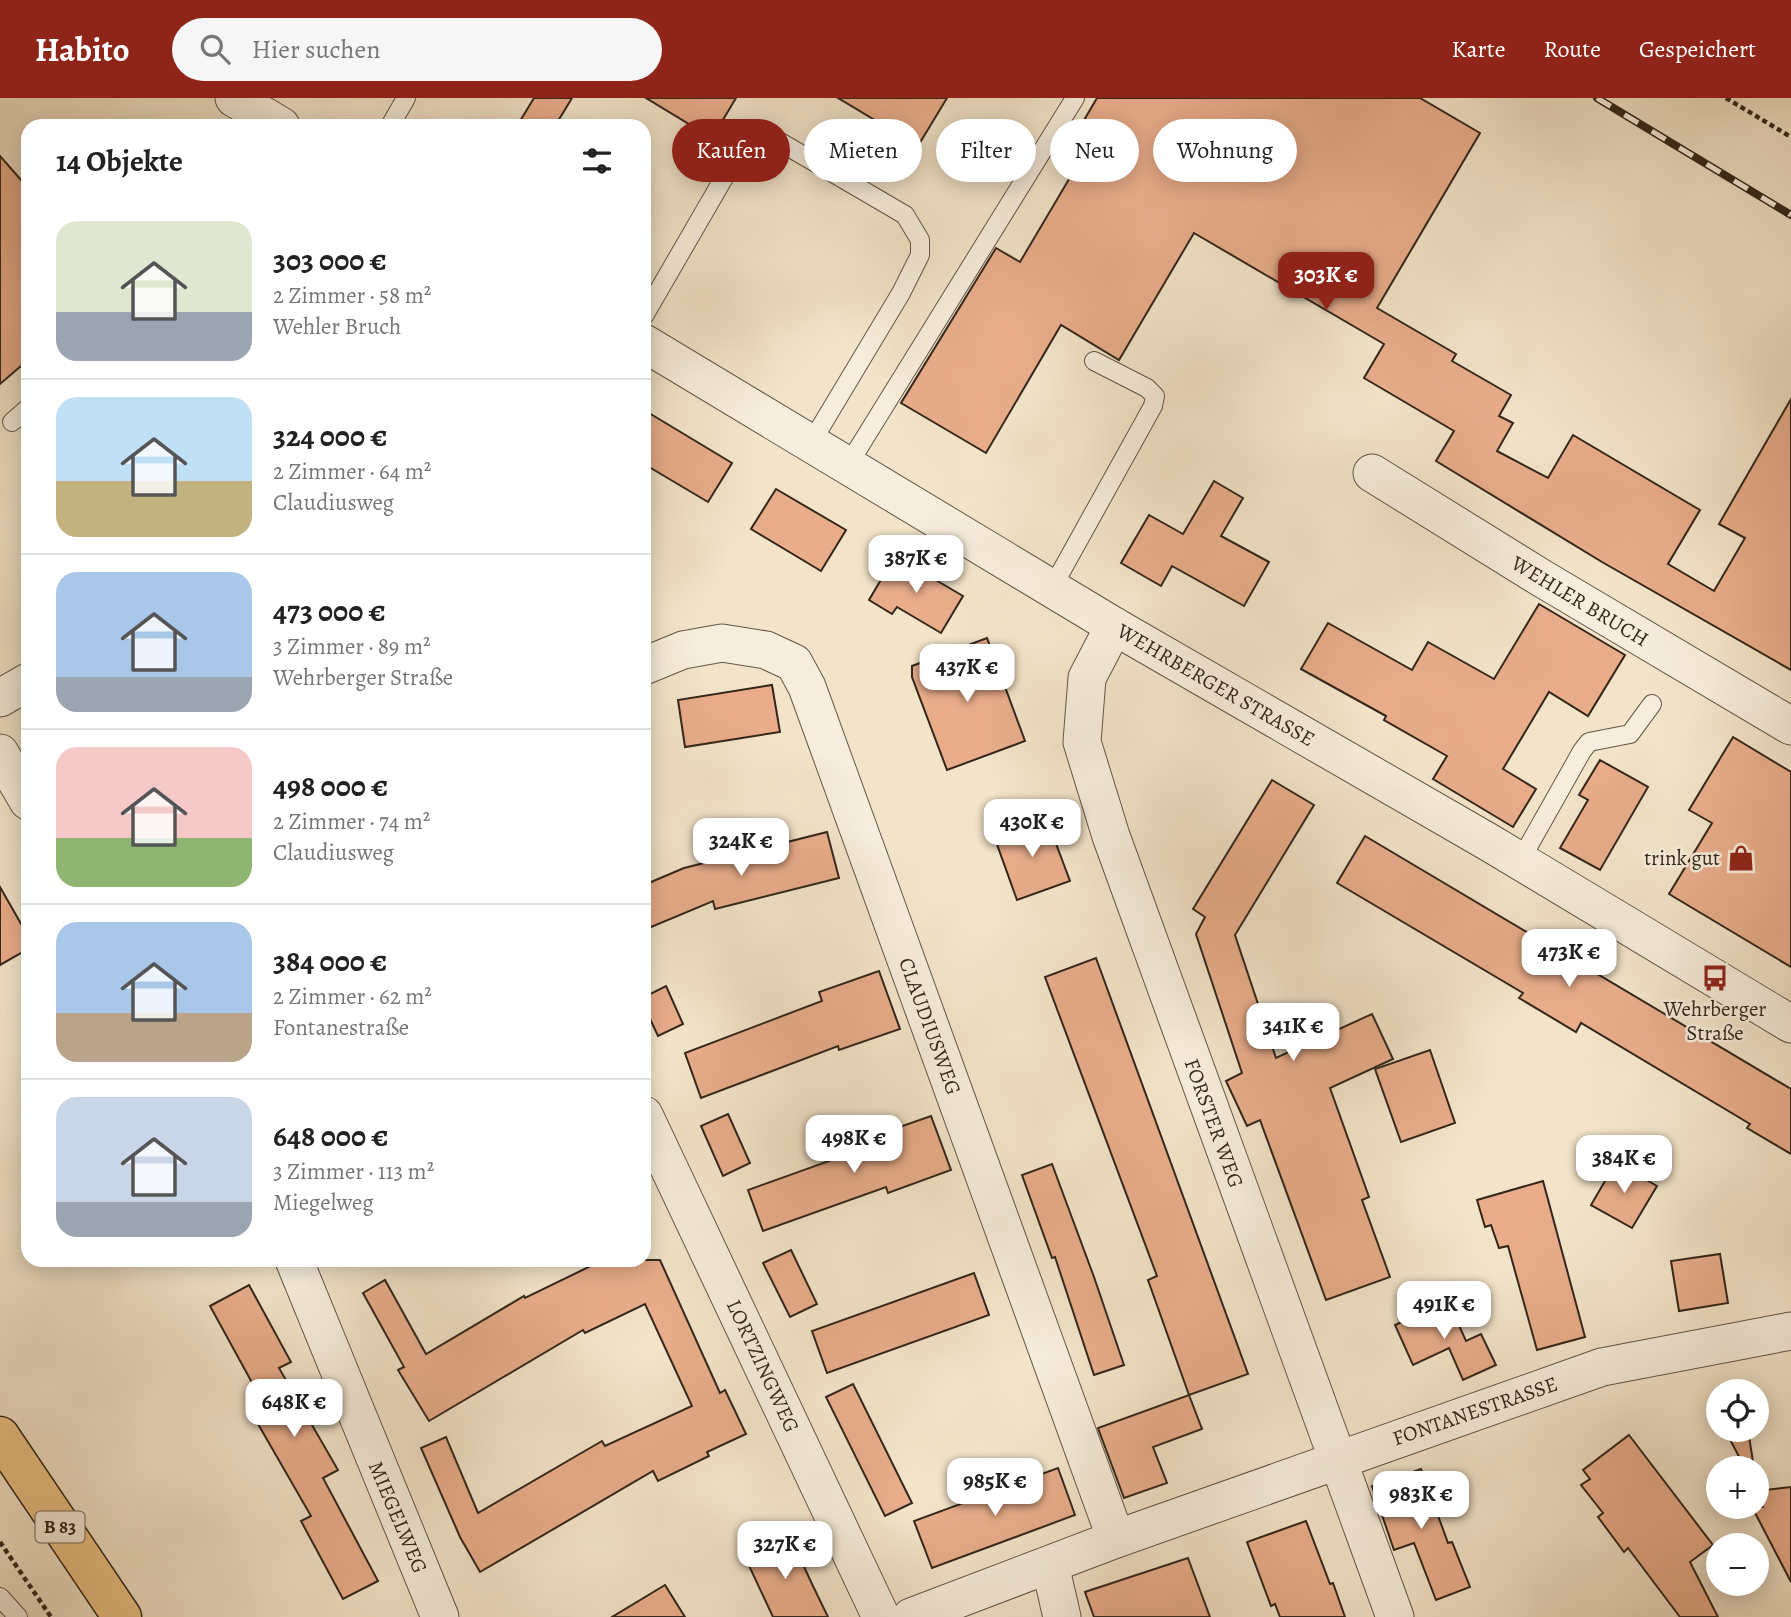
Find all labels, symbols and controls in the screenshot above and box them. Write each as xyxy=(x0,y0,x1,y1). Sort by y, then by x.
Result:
search box xyxy=(172,18,662,81)
text: Habito xyxy=(35,27,130,72)
icon: search xyxy=(196,30,234,68)
text: Hier suchen xyxy=(252,32,380,67)
text: Karte xyxy=(1452,33,1505,65)
text: Route xyxy=(1543,33,1601,65)
text: Gespeichert xyxy=(1639,33,1756,65)
chip: Kaufen xyxy=(672,119,790,182)
chip: Mieten xyxy=(804,119,922,182)
chip: Filter xyxy=(936,119,1036,182)
chip: Neu xyxy=(1050,119,1139,182)
chip: Wohnung xyxy=(1153,119,1297,182)
text: 14 Objekte xyxy=(56,141,183,181)
icon: filters xyxy=(578,142,616,180)
text: 303 000 € xyxy=(273,240,387,280)
icon: home xyxy=(112,249,196,333)
pin: 303K € xyxy=(1269,252,1383,312)
text: 303K € xyxy=(1294,259,1358,290)
text: 2 Zimmer · 58 m² xyxy=(273,280,431,311)
text: Wehler Bruch xyxy=(273,311,401,342)
text: 324 000 € xyxy=(273,416,387,456)
icon: home xyxy=(112,425,196,509)
text: 2 Zimmer · 64 m² xyxy=(273,456,431,487)
text: Claudiusweg xyxy=(273,487,394,518)
pin: 387K € xyxy=(859,536,973,595)
text: 387K € xyxy=(884,542,948,573)
street label: WEHLER BRUCH xyxy=(1505,548,1654,653)
text: 473 000 € xyxy=(273,591,386,631)
icon: home xyxy=(112,600,196,684)
street label: WEHRBERGER STRASSE xyxy=(1111,616,1320,753)
text: 3 Zimmer · 89 m² xyxy=(273,631,431,662)
pin: 437K € xyxy=(910,644,1024,704)
text: 437K € xyxy=(936,651,998,682)
text: Wehrberger Straße xyxy=(273,662,453,693)
text: 498 000 € xyxy=(273,766,388,806)
icon: home xyxy=(112,775,196,859)
pin: 430K € xyxy=(975,800,1089,859)
text: 2 Zimmer · 74 m² xyxy=(273,806,430,837)
text: 430K € xyxy=(1000,806,1064,837)
pin: 324K € xyxy=(684,818,798,878)
text: 324K € xyxy=(709,825,773,856)
text: Claudiusweg xyxy=(273,837,394,868)
shop icon: trink gut xyxy=(1726,843,1756,873)
place label: trink gut xyxy=(1644,844,1720,872)
pin: 473K € xyxy=(1512,930,1626,989)
text: 473K € xyxy=(1538,936,1600,967)
text: 384 000 € xyxy=(273,941,387,981)
icon: home xyxy=(112,950,196,1034)
street label: CLAUDIUSWEG xyxy=(892,954,968,1098)
bus stop icon: Wehrberger Straße xyxy=(1700,963,1730,993)
text: 2 Zimmer · 62 m² xyxy=(273,981,432,1012)
place label: Wehrberger Straße xyxy=(1663,995,1766,1047)
pin: 341K € xyxy=(1236,1004,1350,1063)
text: 341K € xyxy=(1262,1010,1324,1041)
text: Fontanestraße xyxy=(273,1012,409,1043)
street label: FORSTER WEG xyxy=(1178,1055,1250,1191)
text: 648 000 € xyxy=(273,1116,388,1156)
pin: 498K € xyxy=(797,1116,911,1175)
text: 498K € xyxy=(822,1122,886,1153)
icon: home xyxy=(112,1125,196,1209)
pin: 384K € xyxy=(1567,1136,1681,1195)
text: 384K € xyxy=(1592,1142,1656,1173)
text: 3 Zimmer · 113 m² xyxy=(273,1156,434,1187)
text: Miegelweg xyxy=(273,1187,374,1218)
pin: 491K € xyxy=(1387,1282,1501,1341)
text: 491K € xyxy=(1413,1288,1475,1319)
street label: LORTZINGWEG xyxy=(720,1295,806,1437)
street label: FONTANESTRASSE xyxy=(1389,1370,1561,1452)
map controls xyxy=(1706,1379,1769,1596)
button: locate xyxy=(1706,1379,1769,1442)
pin: 648K € xyxy=(237,1380,351,1439)
text: 648K € xyxy=(262,1386,326,1417)
button: + xyxy=(1706,1456,1769,1519)
street label: MIEGELWEG xyxy=(362,1457,434,1577)
pin: 985K € xyxy=(938,1458,1052,1518)
text: 985K € xyxy=(963,1465,1027,1496)
pin: 983K € xyxy=(1364,1472,1478,1531)
text: 983K € xyxy=(1389,1478,1453,1509)
road number: B 83 xyxy=(36,1512,84,1542)
pin: 327K € xyxy=(728,1522,842,1581)
text: 327K € xyxy=(753,1528,817,1559)
button: − xyxy=(1706,1533,1769,1596)

